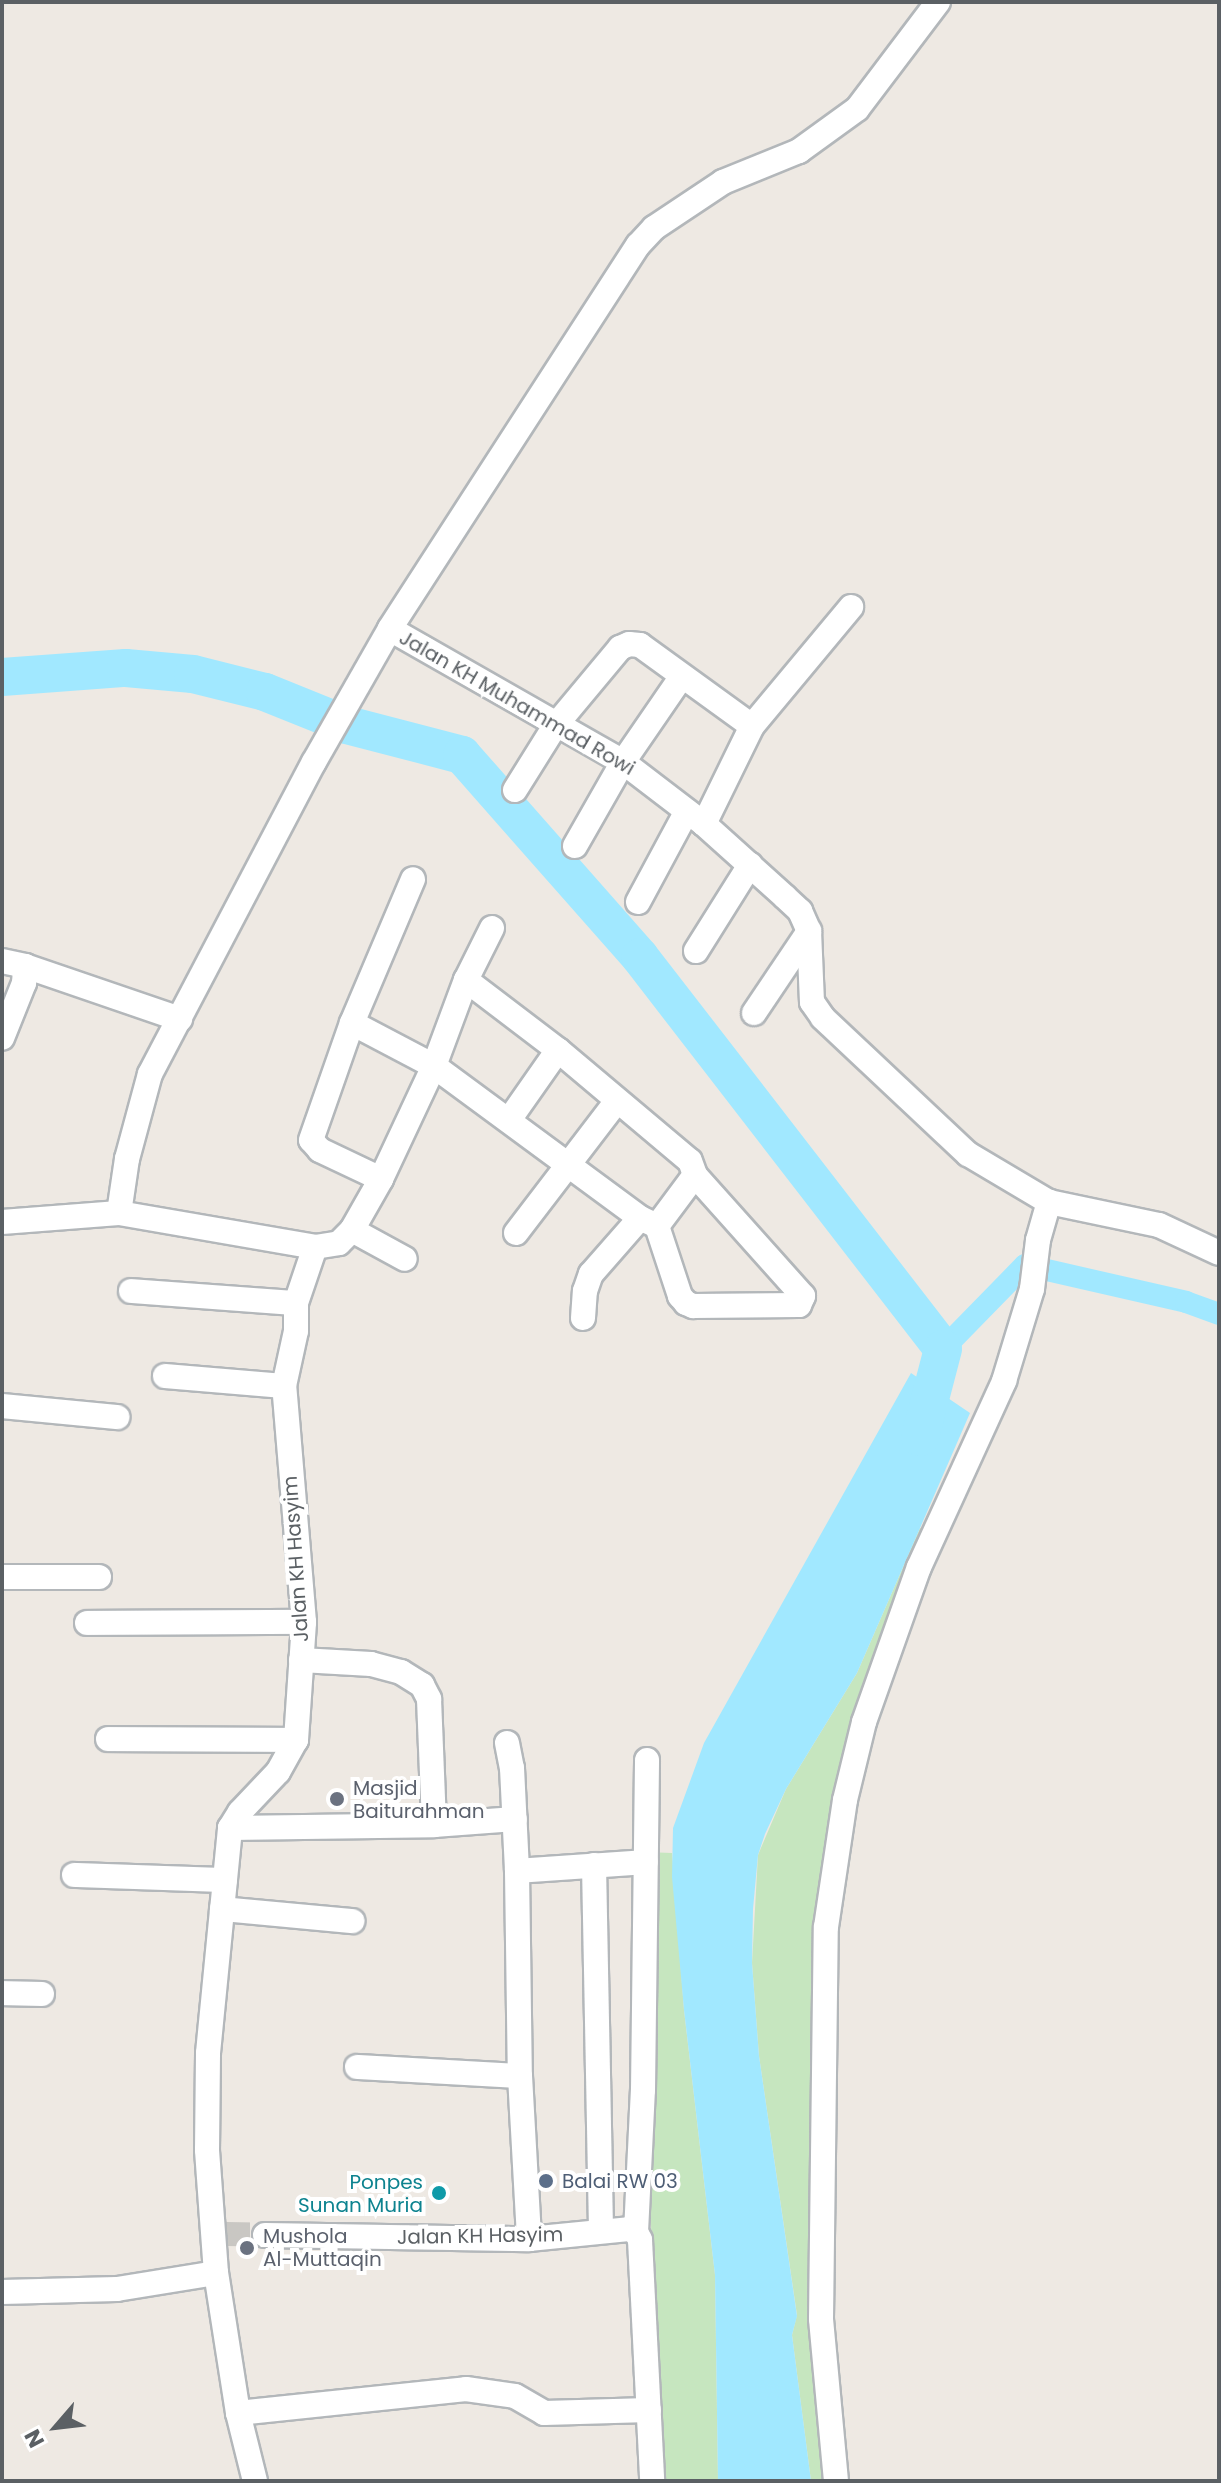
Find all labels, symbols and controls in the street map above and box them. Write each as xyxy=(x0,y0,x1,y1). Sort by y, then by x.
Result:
street label: Jalan KH Muhammad Rowi xyxy=(395,626,639,780)
street label: Jalan KH Hasyim xyxy=(278,1475,314,1643)
place label: Masjid Baiturahman xyxy=(353,1776,484,1823)
marker: Masjid Baiturahman xyxy=(328,1790,346,1808)
place label: Balai RW 03 xyxy=(562,2169,678,2193)
place label: Ponpes Sunan Muria xyxy=(298,2170,423,2217)
marker: Balai RW 03 xyxy=(537,2172,555,2190)
marker: Ponpes Sunan Muria xyxy=(430,2184,448,2202)
street label: Jalan KH Hasyim xyxy=(397,2223,563,2249)
place label: Mushola Al-Muttaqin xyxy=(263,2224,382,2271)
marker: Mushola Al-Muttaqin xyxy=(238,2239,256,2257)
north arrow xyxy=(16,2387,96,2467)
text: N xyxy=(17,2424,52,2453)

